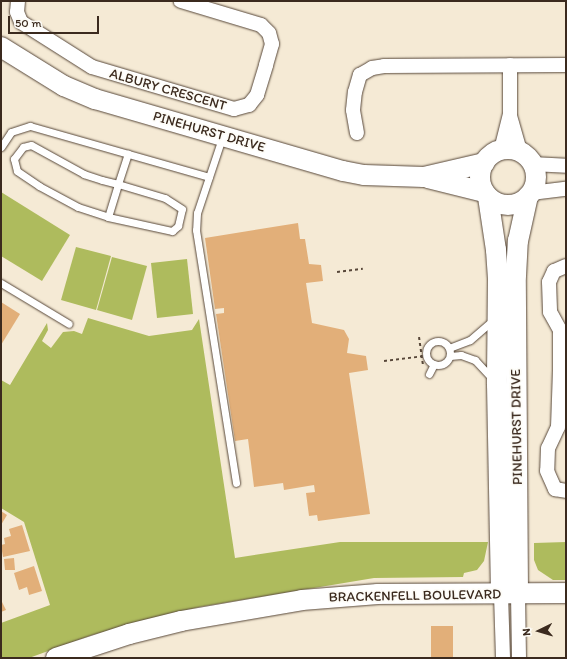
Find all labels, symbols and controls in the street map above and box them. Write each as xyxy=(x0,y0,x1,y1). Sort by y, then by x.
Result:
scale bar xyxy=(10,8,101,34)
text: 50 m xyxy=(15,16,41,30)
street label: ALBURY CRESCENT xyxy=(107,65,229,115)
street label: PINEHURST DRIVE xyxy=(151,108,267,156)
street label: PINEHURST DRIVE xyxy=(508,369,526,485)
street label: BRACKENFELL BOULEVARD xyxy=(329,586,501,606)
north arrow xyxy=(519,611,559,651)
text: N xyxy=(520,628,533,636)

